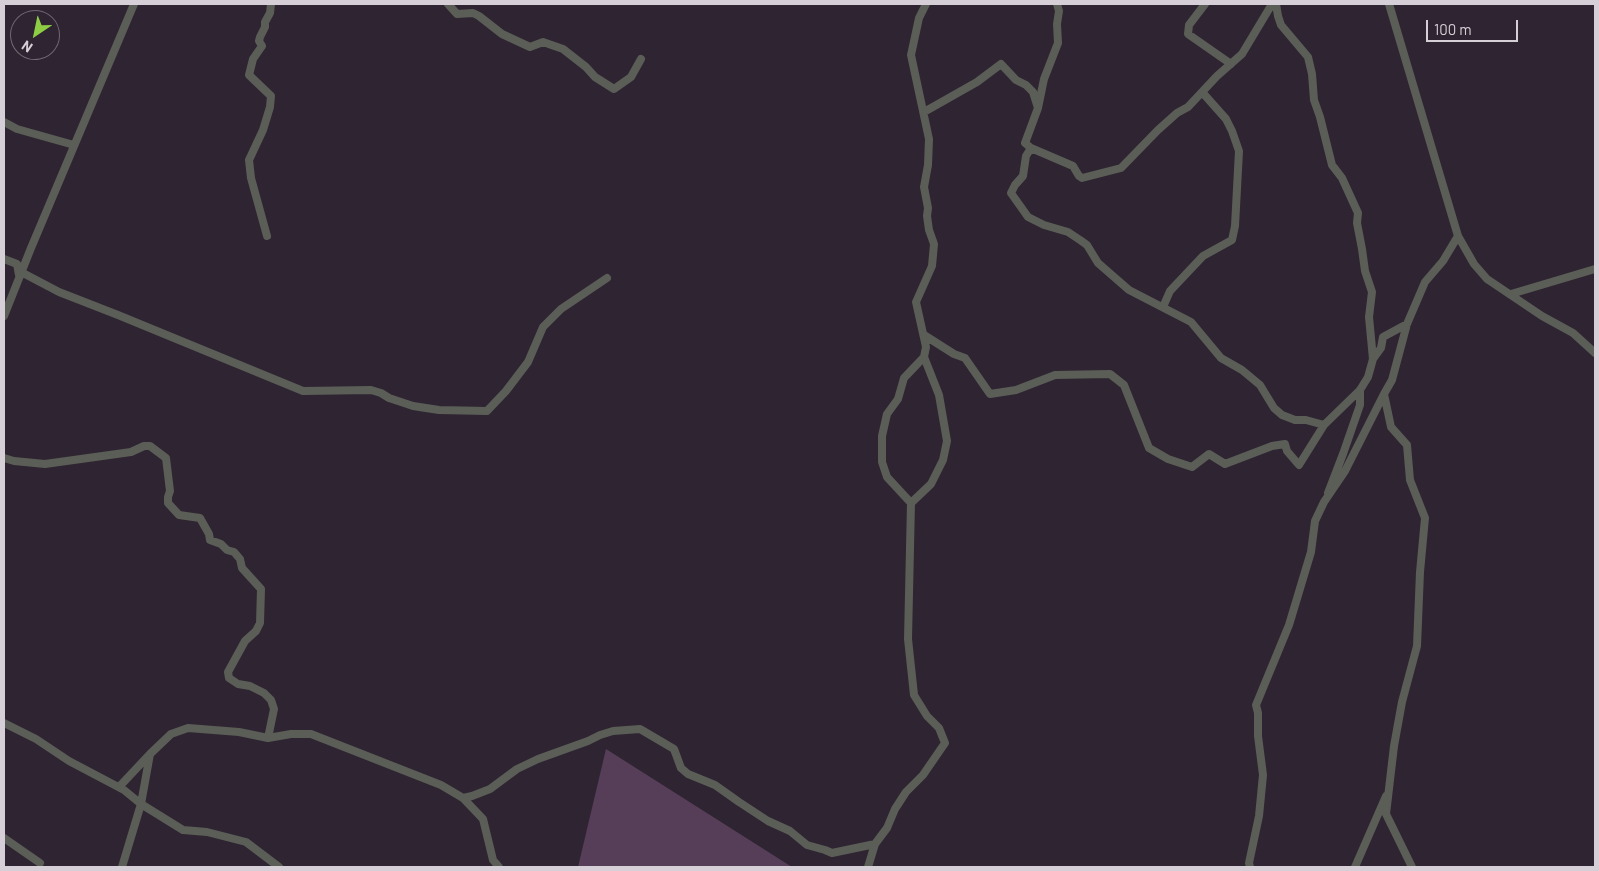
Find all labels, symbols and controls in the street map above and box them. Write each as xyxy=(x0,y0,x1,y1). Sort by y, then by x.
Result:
north arrow xyxy=(10,10,60,60)
scale bar xyxy=(1429,10,1522,42)
text: 100 m xyxy=(1434,20,1472,38)
text: N xyxy=(18,37,36,57)

